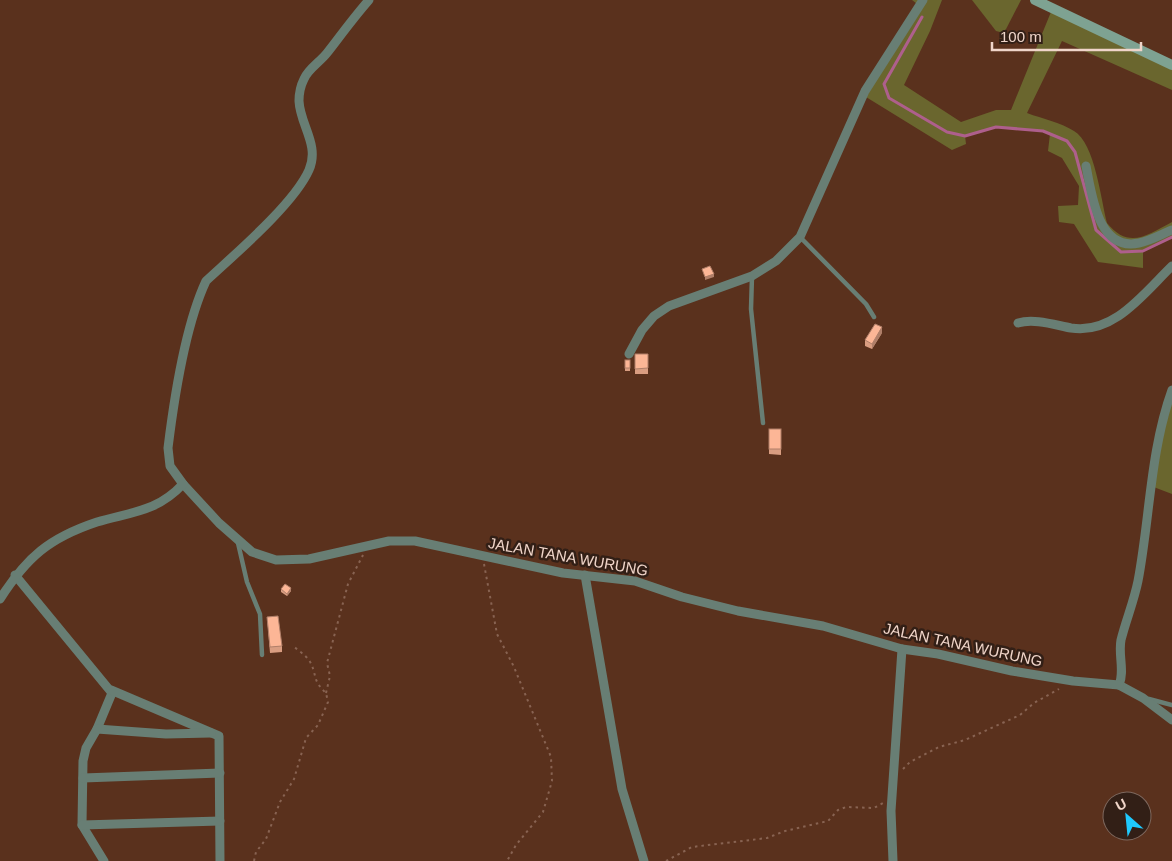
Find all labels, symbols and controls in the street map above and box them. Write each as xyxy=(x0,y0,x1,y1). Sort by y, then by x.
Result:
scale bar xyxy=(992,20,1141,52)
text: 100 m xyxy=(1000,28,1042,45)
street label: JALAN TANA WURUNG xyxy=(487,534,649,579)
street label: JALAN TANA WURUNG xyxy=(882,619,1044,670)
north arrow xyxy=(1102,791,1152,841)
text: U xyxy=(1113,795,1129,814)

